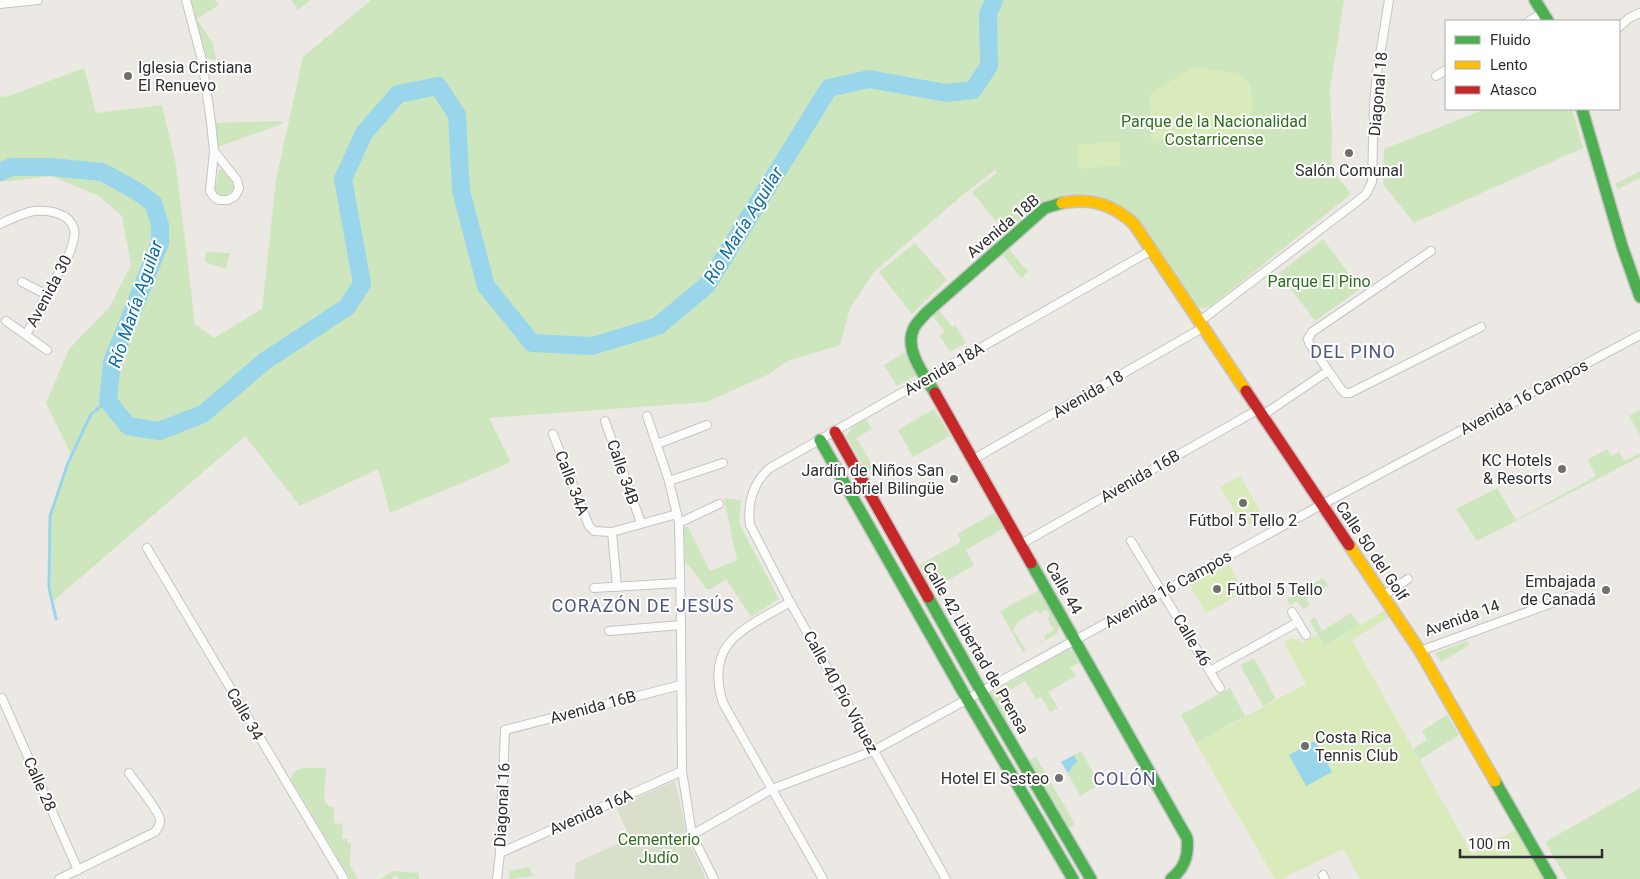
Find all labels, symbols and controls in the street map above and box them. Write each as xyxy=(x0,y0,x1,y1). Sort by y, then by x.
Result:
legend xyxy=(1445,20,1620,110)
text: Fluido xyxy=(1490,31,1531,49)
street label: Diagonal 18 xyxy=(1365,51,1391,137)
text: Lento xyxy=(1490,56,1528,74)
place label: Iglesia Cristiana El Renuevo xyxy=(138,58,252,95)
marker: Iglesia Cristiana El Renuevo xyxy=(122,70,134,82)
text: Atasco xyxy=(1490,81,1537,99)
park label: Parque de la Nacionalidad Costarricense xyxy=(1121,112,1307,149)
marker: Salón Comunal xyxy=(1343,147,1355,159)
place label: Salón Comunal xyxy=(1295,161,1403,180)
water label: Río María Aguilar xyxy=(699,162,788,287)
street label: Avenida 18B xyxy=(963,190,1043,262)
water label: Río María Aguilar xyxy=(103,237,167,370)
street label: Avenida 30 xyxy=(22,252,76,330)
park label: Parque El Pino xyxy=(1267,272,1371,291)
street label: Avenida 18A xyxy=(901,338,988,399)
district label: DEL PINO xyxy=(1310,341,1396,362)
street label: Avenida 16 Campos xyxy=(1457,355,1591,439)
street label: Avenida 18 xyxy=(1049,366,1127,422)
street label: Calle 34B xyxy=(603,437,643,507)
street label: Avenida 16B xyxy=(1097,446,1183,506)
street label: Calle 34A xyxy=(551,448,593,519)
place label: KC Hotels & Resorts xyxy=(1481,451,1552,488)
place label: Jardín de Niños San Gabriel Bilingüe xyxy=(801,461,944,498)
marker: KC Hotels & Resorts xyxy=(1556,463,1568,475)
marker: Jardín de Niños San Gabriel Bilingüe xyxy=(948,473,960,485)
marker: Fútbol 5 Tello 2 xyxy=(1237,497,1249,509)
street label: Calle 50 del Golf xyxy=(1332,498,1413,605)
place label: Fútbol 5 Tello 2 xyxy=(1189,511,1297,530)
street label: Avenida 16 Campos xyxy=(1101,546,1235,632)
street label: Calle 44 xyxy=(1041,558,1087,618)
street label: Calle 42 Libertad de Prensa xyxy=(919,559,1033,737)
place label: Embajada de Canadá xyxy=(1520,572,1596,609)
place label: Fútbol 5 Tello xyxy=(1227,580,1323,599)
marker: Fútbol 5 Tello xyxy=(1211,583,1223,595)
marker: Embajada de Canadá xyxy=(1600,584,1612,596)
district label: CORAZÓN DE JESÚS xyxy=(552,595,734,616)
street label: Avenida 14 xyxy=(1422,596,1502,640)
street label: Calle 46 xyxy=(1169,611,1215,669)
street label: Calle 40 Pío Víquez xyxy=(799,628,883,757)
street label: Calle 34 xyxy=(222,684,268,744)
street label: Avenida 16B xyxy=(548,686,638,728)
place label: Costa Rica Tennis Club xyxy=(1315,728,1398,765)
marker: Costa Rica Tennis Club xyxy=(1299,740,1311,752)
street label: Calle 28 xyxy=(20,754,60,814)
street label: Diagonal 16 xyxy=(490,762,514,848)
district label: COLÓN xyxy=(1093,768,1157,789)
place label: Hotel El Sesteo xyxy=(941,769,1049,788)
marker: Hotel El Sesteo xyxy=(1053,772,1065,784)
street label: Avenida 16A xyxy=(546,785,636,839)
scale bar xyxy=(1460,826,1602,858)
park label: Cementerio Judío xyxy=(618,830,700,867)
text: 100 m xyxy=(1468,835,1510,853)

